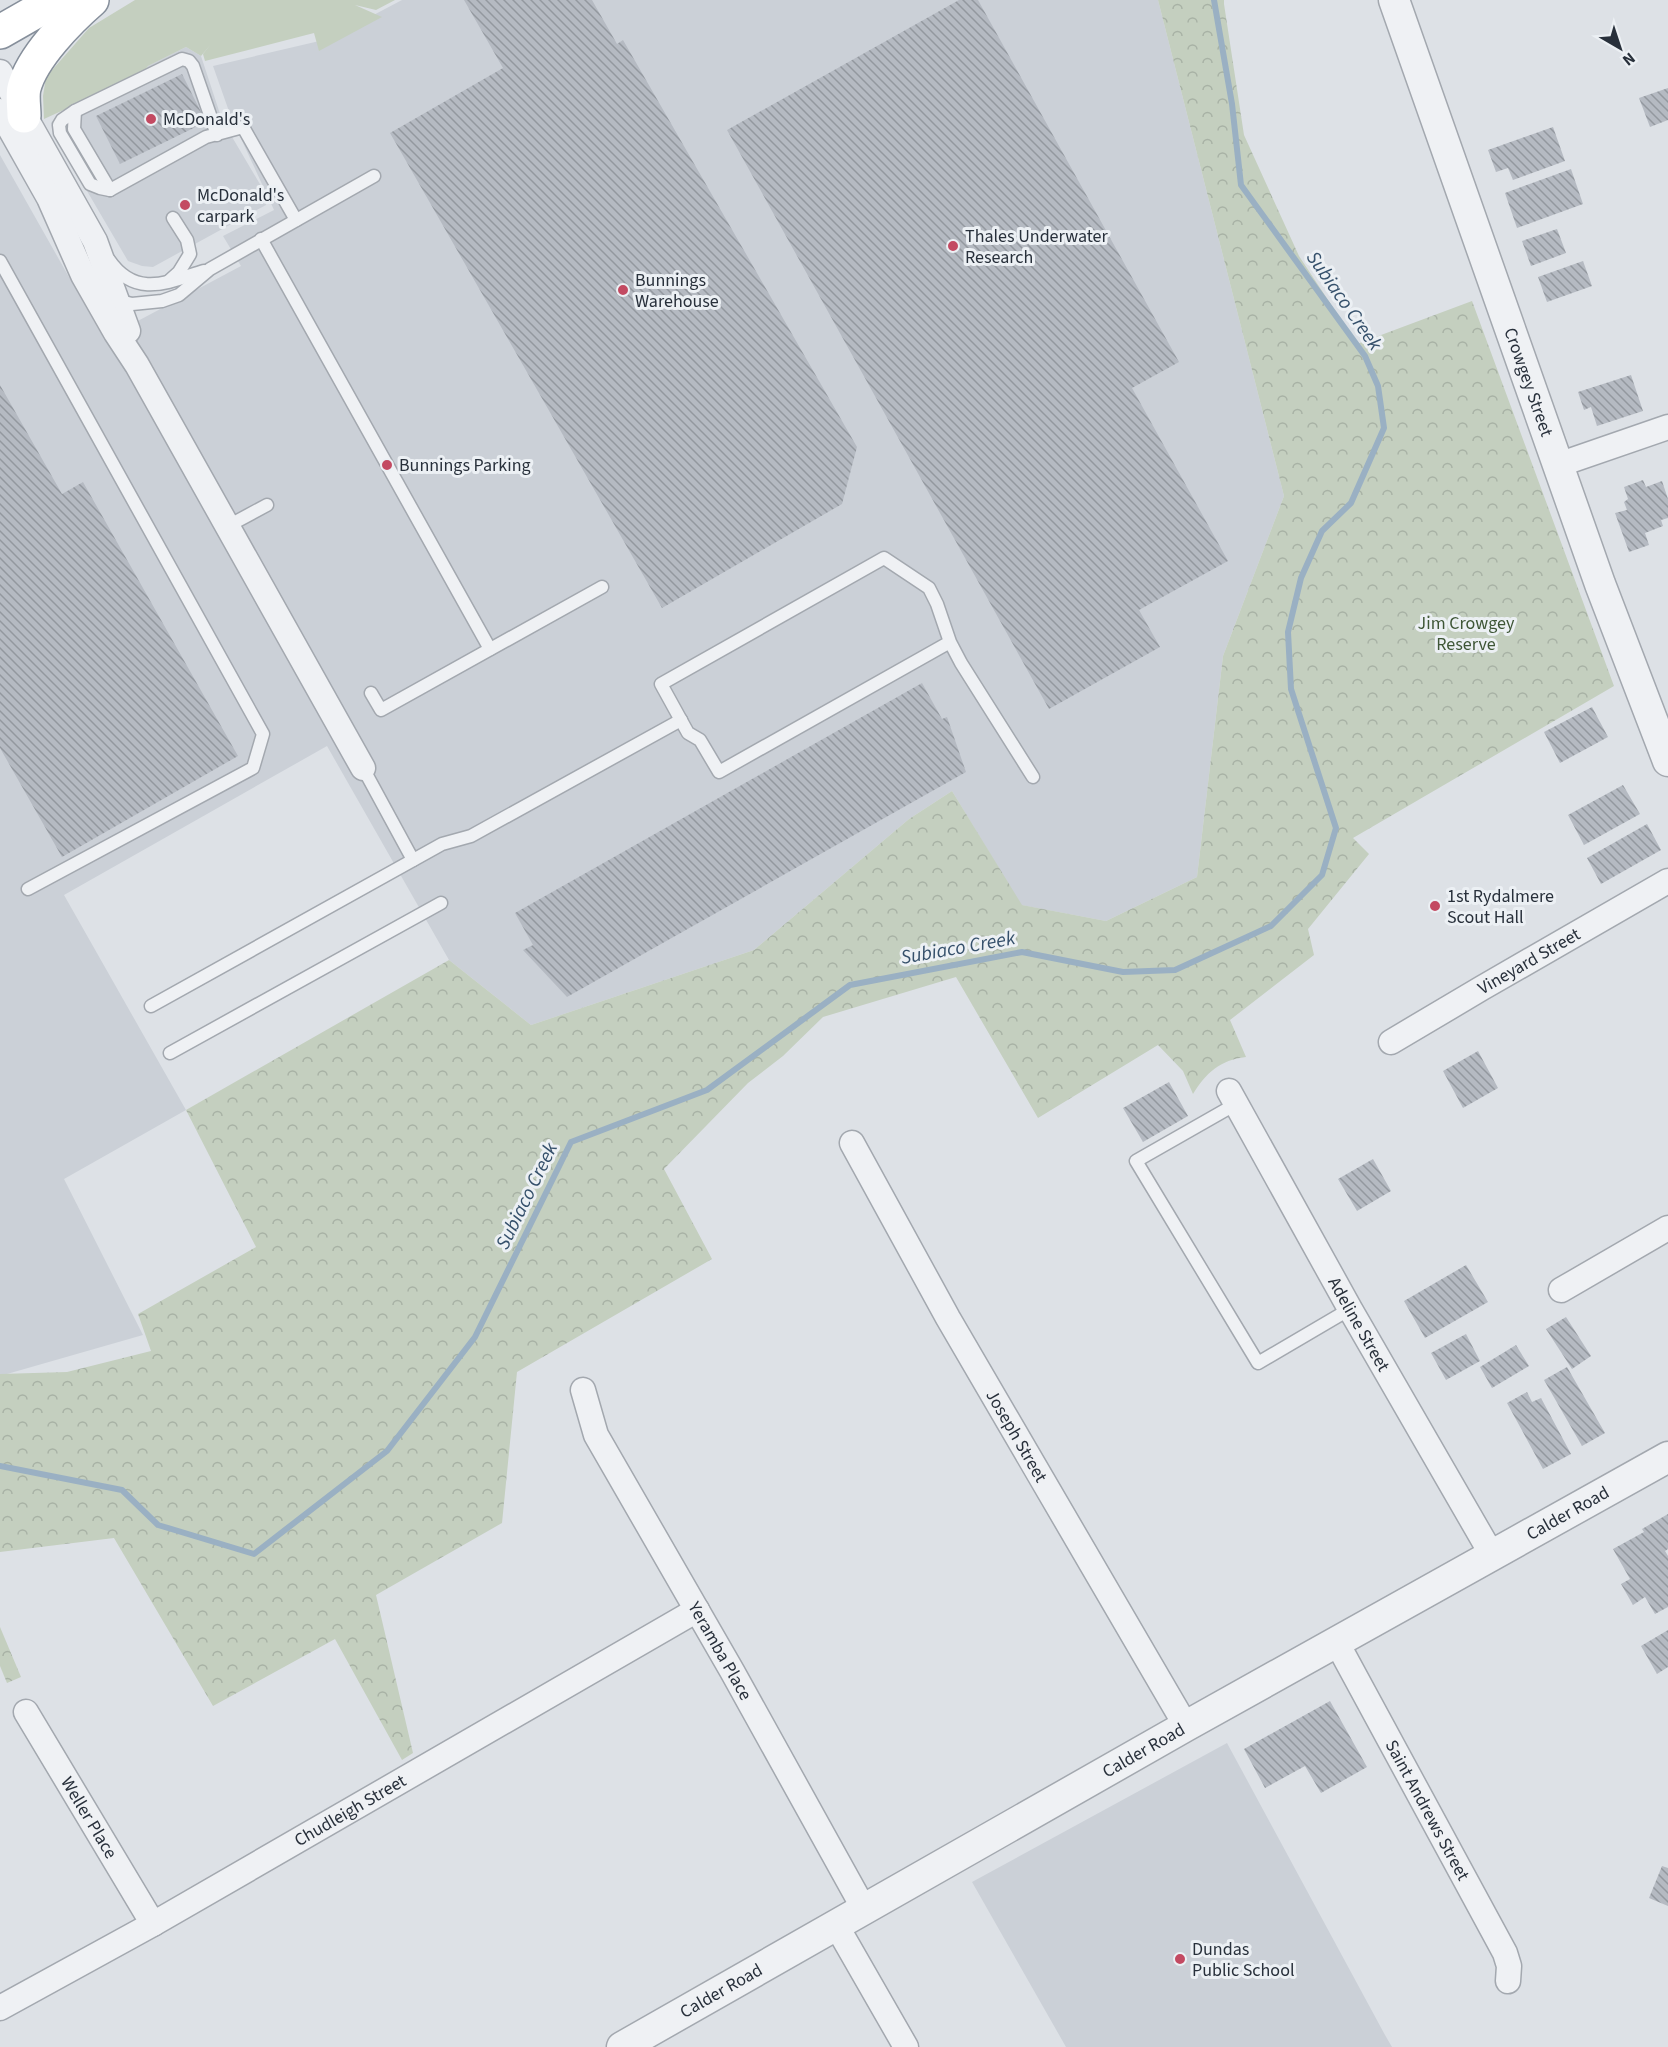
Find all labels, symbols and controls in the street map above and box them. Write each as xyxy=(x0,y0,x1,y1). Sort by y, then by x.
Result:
north arrow xyxy=(1590,18,1650,78)
text: N xyxy=(1618,47,1640,71)
place label: McDonald's xyxy=(163,107,250,132)
marker: McDonald's xyxy=(144,112,158,126)
place label: McDonald's carpark xyxy=(197,183,284,229)
marker: McDonald's carpark xyxy=(178,198,192,212)
place label: Thales Underwater Research xyxy=(965,224,1108,270)
marker: Thales Underwater Research xyxy=(946,239,960,253)
water label: Subiaco Creek xyxy=(1299,246,1389,357)
place label: Bunnings Warehouse xyxy=(635,268,719,314)
marker: Bunnings Warehouse xyxy=(616,283,630,297)
street label: Crowgey Street xyxy=(1498,324,1559,440)
place label: Bunnings Parking xyxy=(399,453,531,478)
marker: Bunnings Parking xyxy=(380,458,394,472)
park label: Jim Crowgey Reserve xyxy=(1418,611,1515,657)
place label: 1st Rydalmere Scout Hall xyxy=(1447,884,1554,930)
marker: 1st Rydalmere Scout Hall xyxy=(1428,899,1442,913)
street label: Vineyard Street xyxy=(1473,922,1585,1000)
water label: Subiaco Creek xyxy=(899,924,1018,972)
water label: Subiaco Creek xyxy=(489,1137,565,1254)
street label: Adeline Street xyxy=(1322,1272,1396,1376)
street label: Joseph Street xyxy=(980,1385,1054,1487)
street label: Calder Road xyxy=(1522,1480,1614,1546)
street label: Yeramba Place xyxy=(682,1596,758,1705)
street label: Calder Road xyxy=(1098,1717,1189,1784)
street label: Saint Andrews Street xyxy=(1379,1735,1476,1885)
street label: Chudleigh Street xyxy=(289,1768,411,1852)
street label: Weller Place xyxy=(55,1772,124,1863)
place label: Dundas Public School xyxy=(1192,1937,1294,1983)
marker: Dundas Public School xyxy=(1173,1952,1187,1966)
street label: Calder Road xyxy=(675,1957,767,2024)

